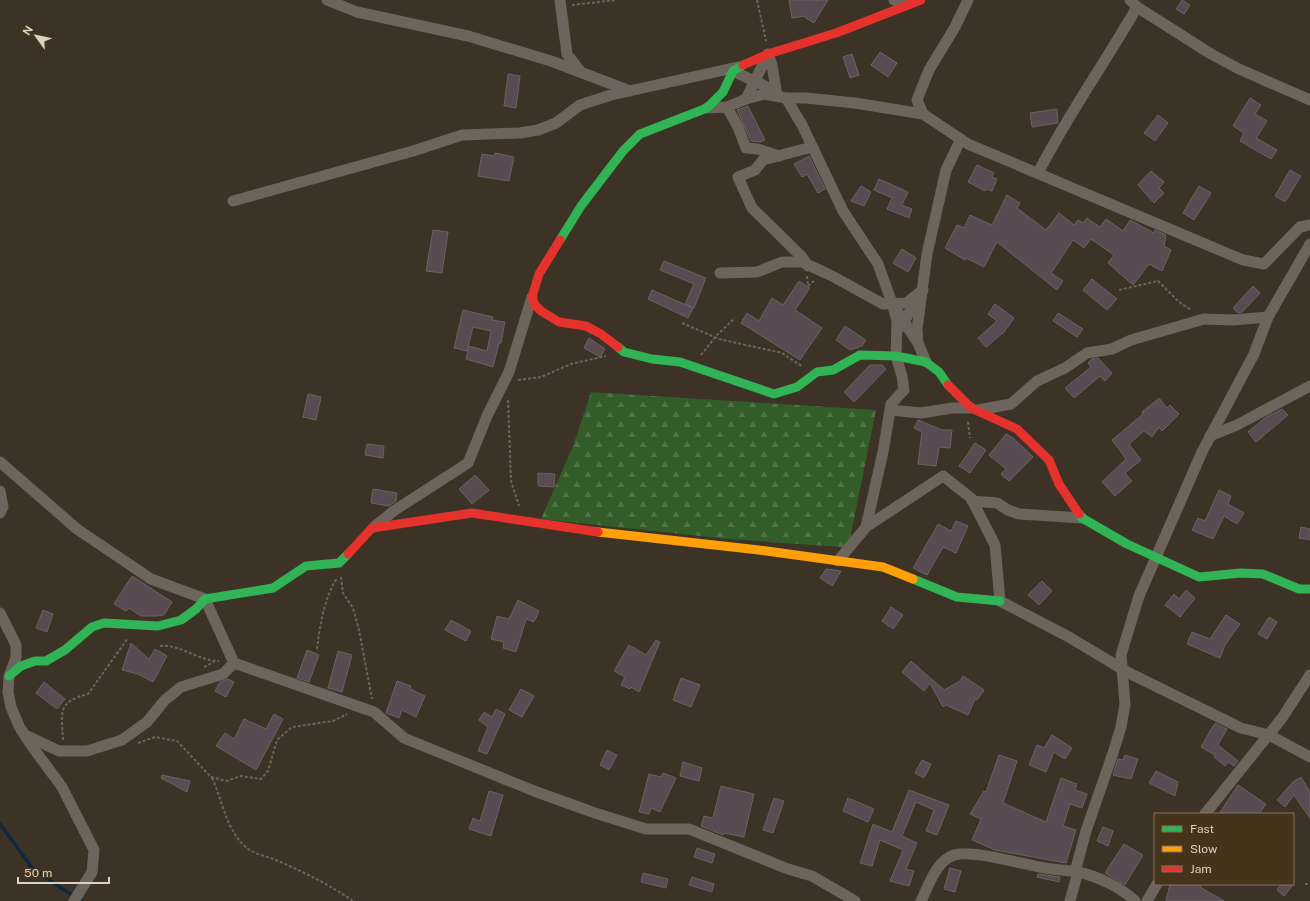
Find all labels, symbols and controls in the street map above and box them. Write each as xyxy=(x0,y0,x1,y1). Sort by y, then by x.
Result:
north arrow xyxy=(16,16,56,56)
text: N xyxy=(20,24,35,37)
legend xyxy=(1154,813,1294,885)
text: Fast xyxy=(1190,822,1215,836)
text: Slow xyxy=(1190,842,1218,856)
scale bar xyxy=(18,859,109,885)
text: Jam xyxy=(1190,862,1212,876)
text: 50 m xyxy=(24,866,52,880)

